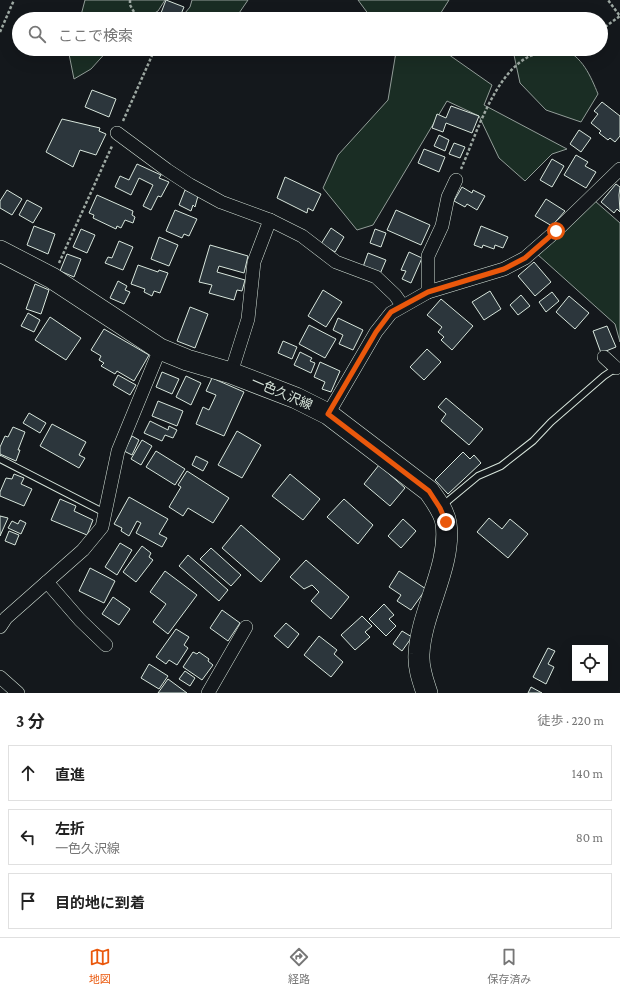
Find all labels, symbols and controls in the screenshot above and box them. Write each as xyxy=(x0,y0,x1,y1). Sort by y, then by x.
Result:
search box xyxy=(12,12,608,56)
icon: search xyxy=(26,23,48,45)
text: ここで検索 xyxy=(58,28,133,44)
route start xyxy=(547,222,565,240)
street label: 一色久沢線 xyxy=(249,373,315,413)
route end xyxy=(437,513,455,531)
map controls xyxy=(572,645,608,681)
button: locate xyxy=(572,645,608,681)
text: 3 分 xyxy=(16,712,45,731)
text: 徒歩 · 220 m xyxy=(537,713,604,728)
icon: ahead xyxy=(17,762,39,784)
text: 140 m xyxy=(572,766,603,781)
text: 直進 xyxy=(55,767,85,783)
text: 左折 xyxy=(55,821,85,837)
icon: left xyxy=(17,826,39,848)
text: 80 m xyxy=(576,830,603,845)
text: 一色久沢線 xyxy=(55,841,120,856)
icon: arrive xyxy=(17,890,39,912)
text: 目的地に到着 xyxy=(55,895,145,911)
tab: 地図 xyxy=(89,946,111,986)
tab: 経路 xyxy=(288,946,310,986)
tab: 保存済み xyxy=(487,946,531,986)

